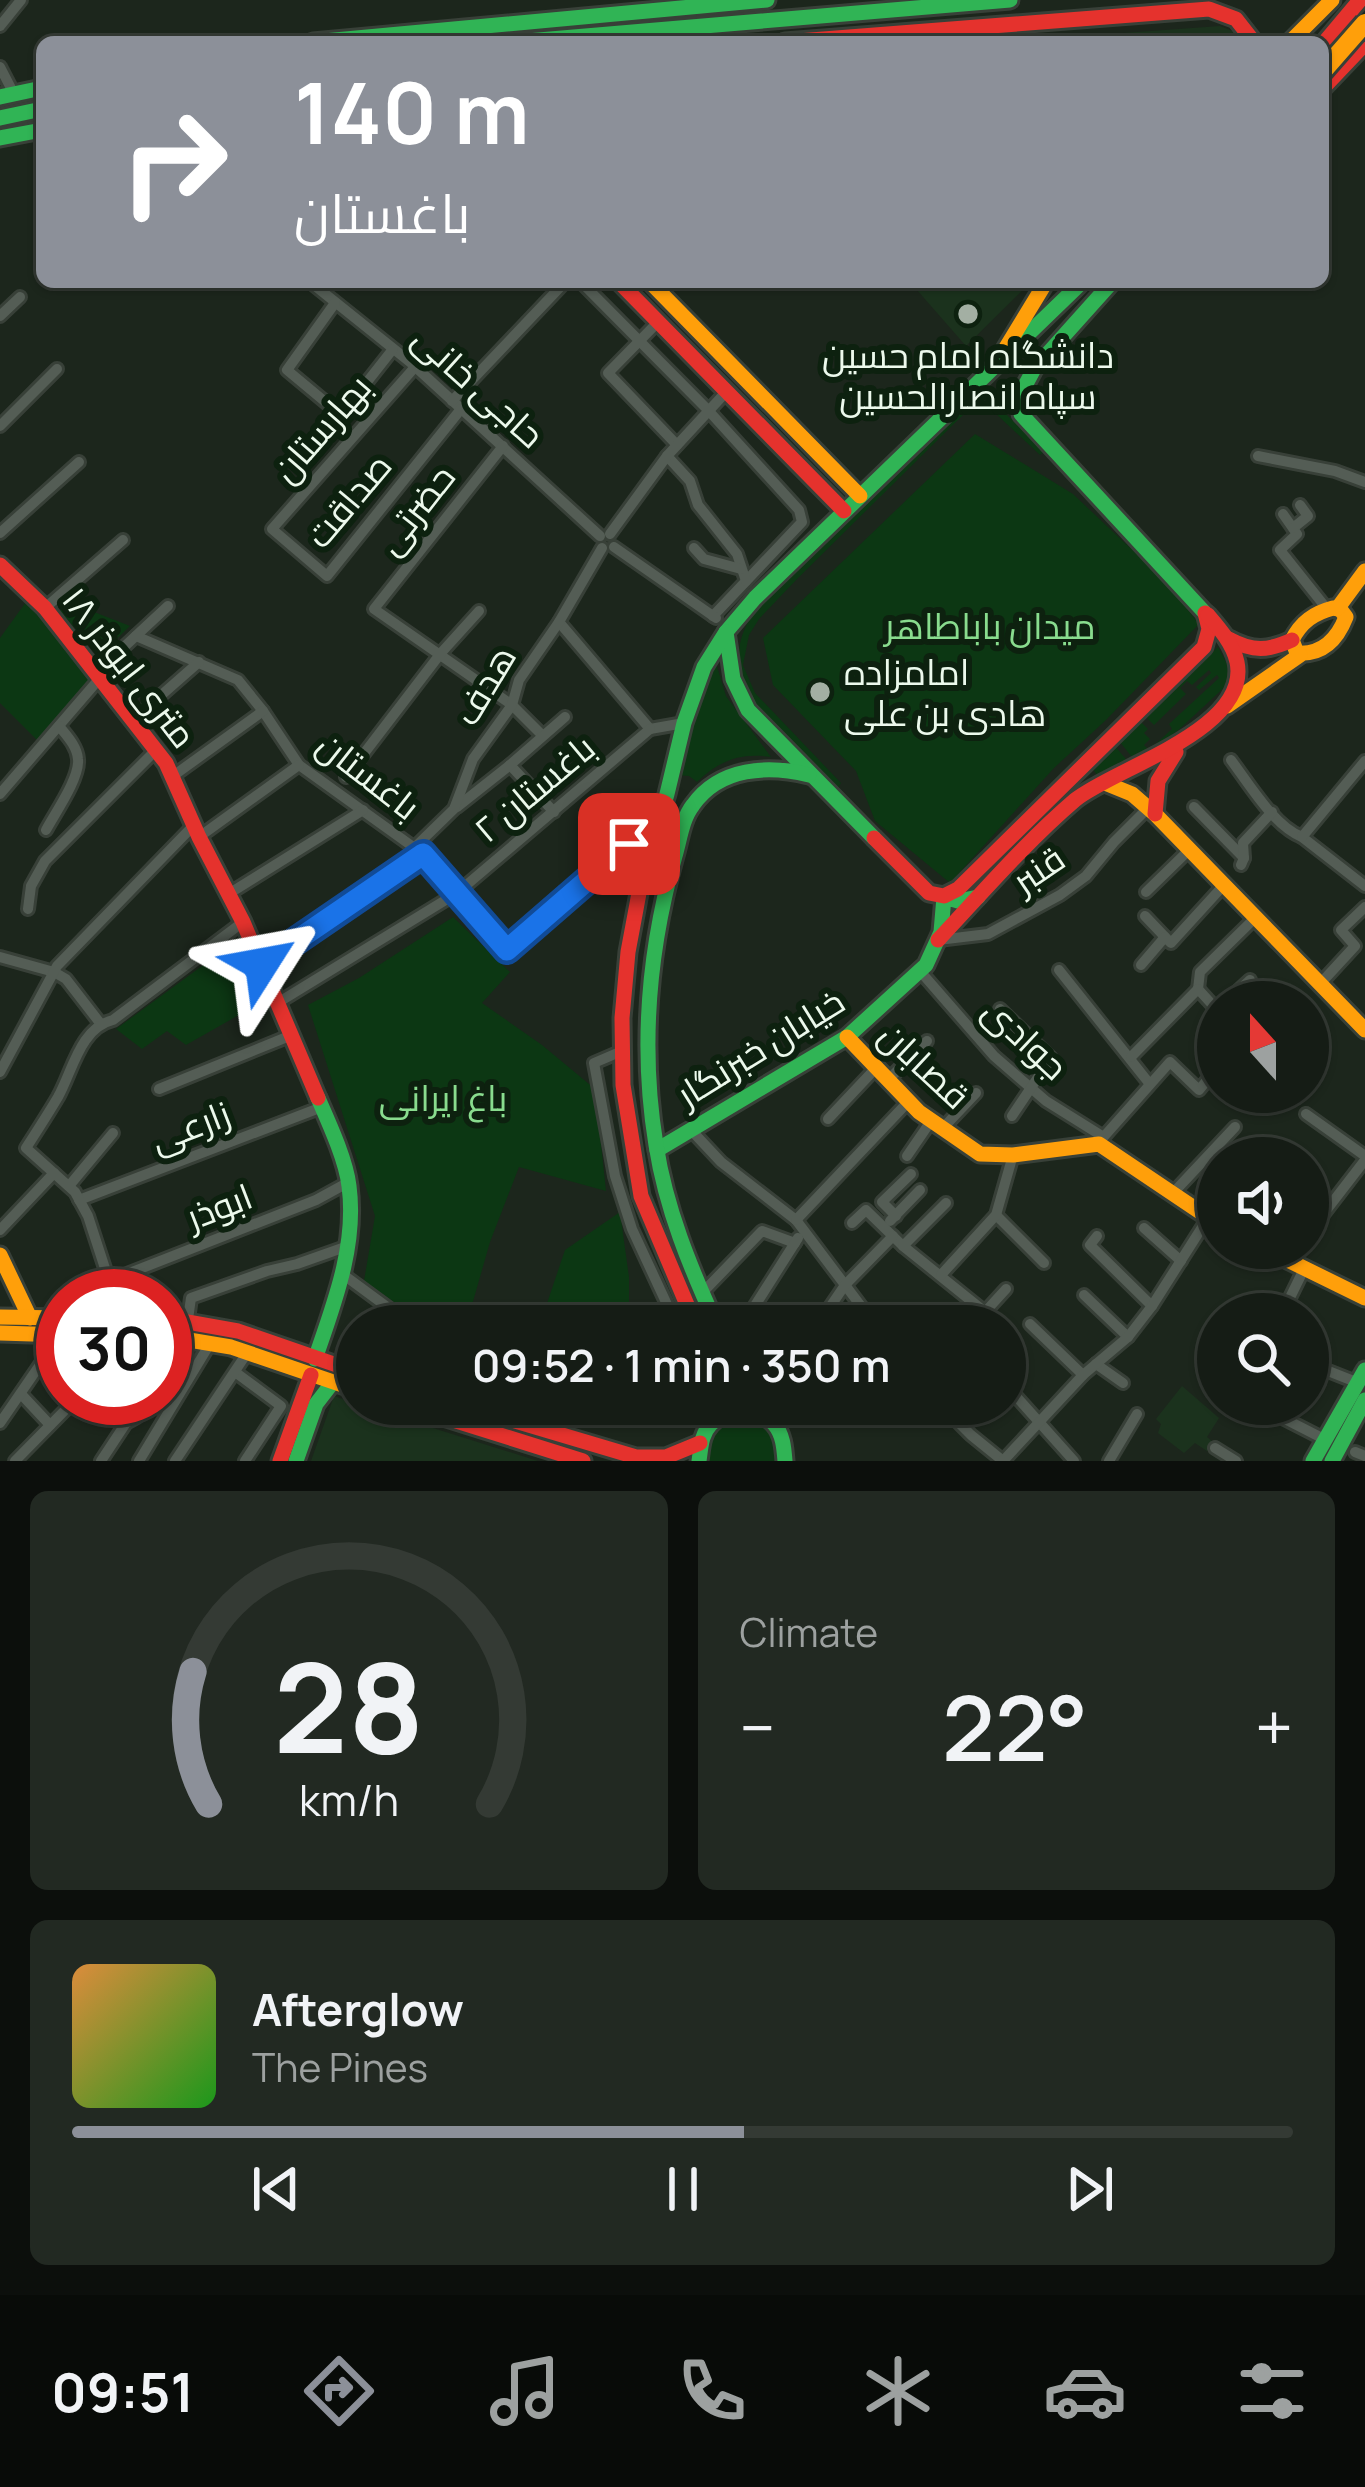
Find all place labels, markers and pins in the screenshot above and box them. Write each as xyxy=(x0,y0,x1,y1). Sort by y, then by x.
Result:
marker: دانشگاه امام حسین سپاه انصارالحسین xyxy=(955,301,981,327)
place label: دانشگاه امام حسین سپاه انصارالحسین xyxy=(822,330,1114,420)
place label: امامزاده هادی بن علی xyxy=(844,647,1046,737)
marker: امامزاده هادی بن علی xyxy=(807,679,833,705)
pin xyxy=(578,793,680,895)

